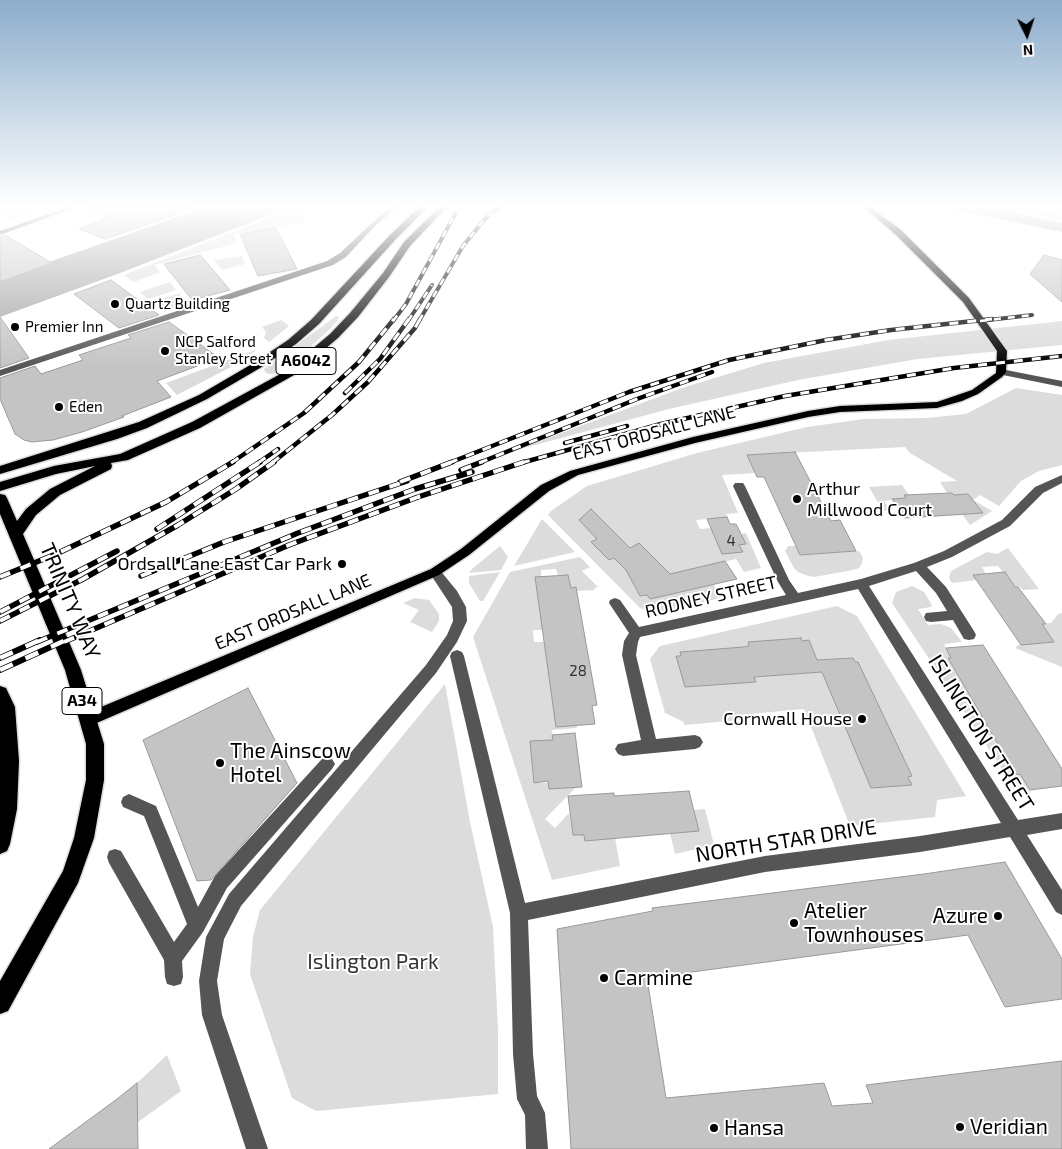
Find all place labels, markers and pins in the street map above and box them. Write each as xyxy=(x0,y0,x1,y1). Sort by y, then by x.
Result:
place label: Quartz Building xyxy=(125,295,230,313)
marker: Quartz Building xyxy=(109,298,121,310)
place label: Premier Inn xyxy=(25,318,103,336)
marker: Premier Inn xyxy=(9,321,21,333)
place label: NCP Salford Stanley Street xyxy=(175,333,271,368)
marker: NCP Salford Stanley Street xyxy=(159,345,171,357)
place label: Eden xyxy=(69,398,103,416)
marker: Eden xyxy=(53,401,65,413)
place label: Arthur Millwood Court xyxy=(807,478,932,520)
marker: Arthur Millwood Court xyxy=(791,493,803,505)
place label: Ordsall Lane East Car Park xyxy=(117,553,332,575)
marker: Ordsall Lane East Car Park xyxy=(336,558,348,570)
place label: Cornwall House xyxy=(723,708,852,730)
marker: Cornwall House xyxy=(856,713,868,725)
place label: The Ainscow Hotel xyxy=(230,738,351,788)
marker: The Ainscow Hotel xyxy=(214,757,226,769)
place label: Atelier Townhouses xyxy=(804,898,924,948)
place label: Azure xyxy=(933,903,988,929)
marker: Azure xyxy=(992,910,1004,922)
marker: Atelier Townhouses xyxy=(788,917,800,929)
place label: Carmine xyxy=(614,965,693,991)
marker: Carmine xyxy=(598,972,610,984)
place label: Veridian xyxy=(970,1114,1048,1140)
place label: Hansa xyxy=(724,1115,784,1141)
marker: Veridian xyxy=(954,1121,966,1133)
marker: Hansa xyxy=(708,1122,720,1134)

